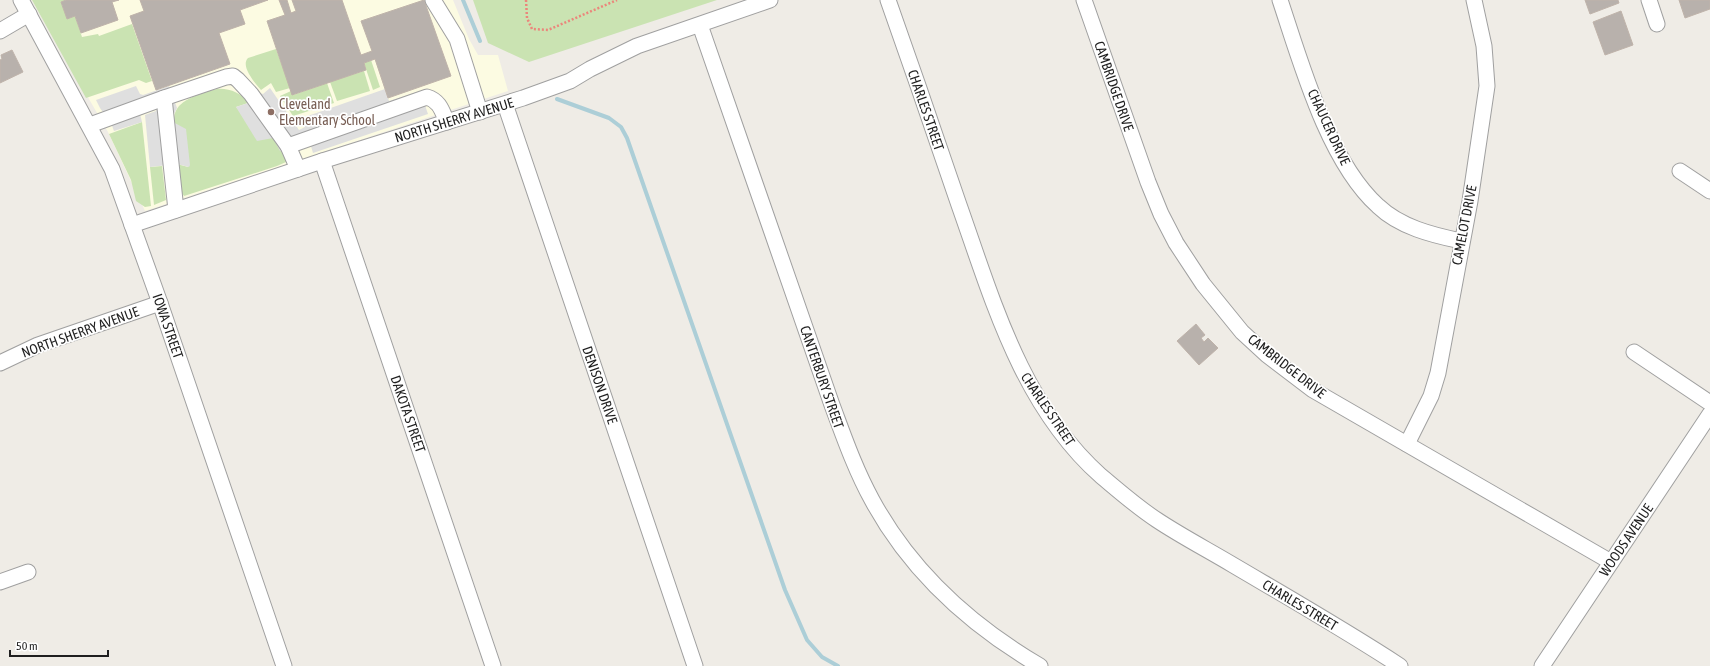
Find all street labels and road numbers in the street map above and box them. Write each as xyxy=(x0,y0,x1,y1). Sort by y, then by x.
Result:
street label: CAMBRIDGE DRIVE xyxy=(1091,39,1137,133)
street label: CHARLES STREET xyxy=(905,67,947,153)
street label: CHAUCER DRIVE xyxy=(1304,86,1354,168)
street label: NORTH SHERRY AVENUE xyxy=(393,94,515,146)
street label: CAMELOT DRIVE xyxy=(1448,184,1480,266)
street label: IOWA STREET xyxy=(149,292,187,360)
street label: NORTH SHERRY AVENUE xyxy=(19,303,141,361)
street label: CANTERBURY STREET xyxy=(797,324,847,430)
street label: CAMBRIDGE DRIVE xyxy=(1245,331,1329,401)
street label: DENISON DRIVE xyxy=(579,344,621,426)
street label: CHARLES STREET xyxy=(1018,369,1078,449)
street label: DAKOTA STREET xyxy=(387,373,429,455)
street label: WOODS AVENUE xyxy=(1596,501,1656,579)
street label: CHARLES STREET xyxy=(1260,576,1340,634)

